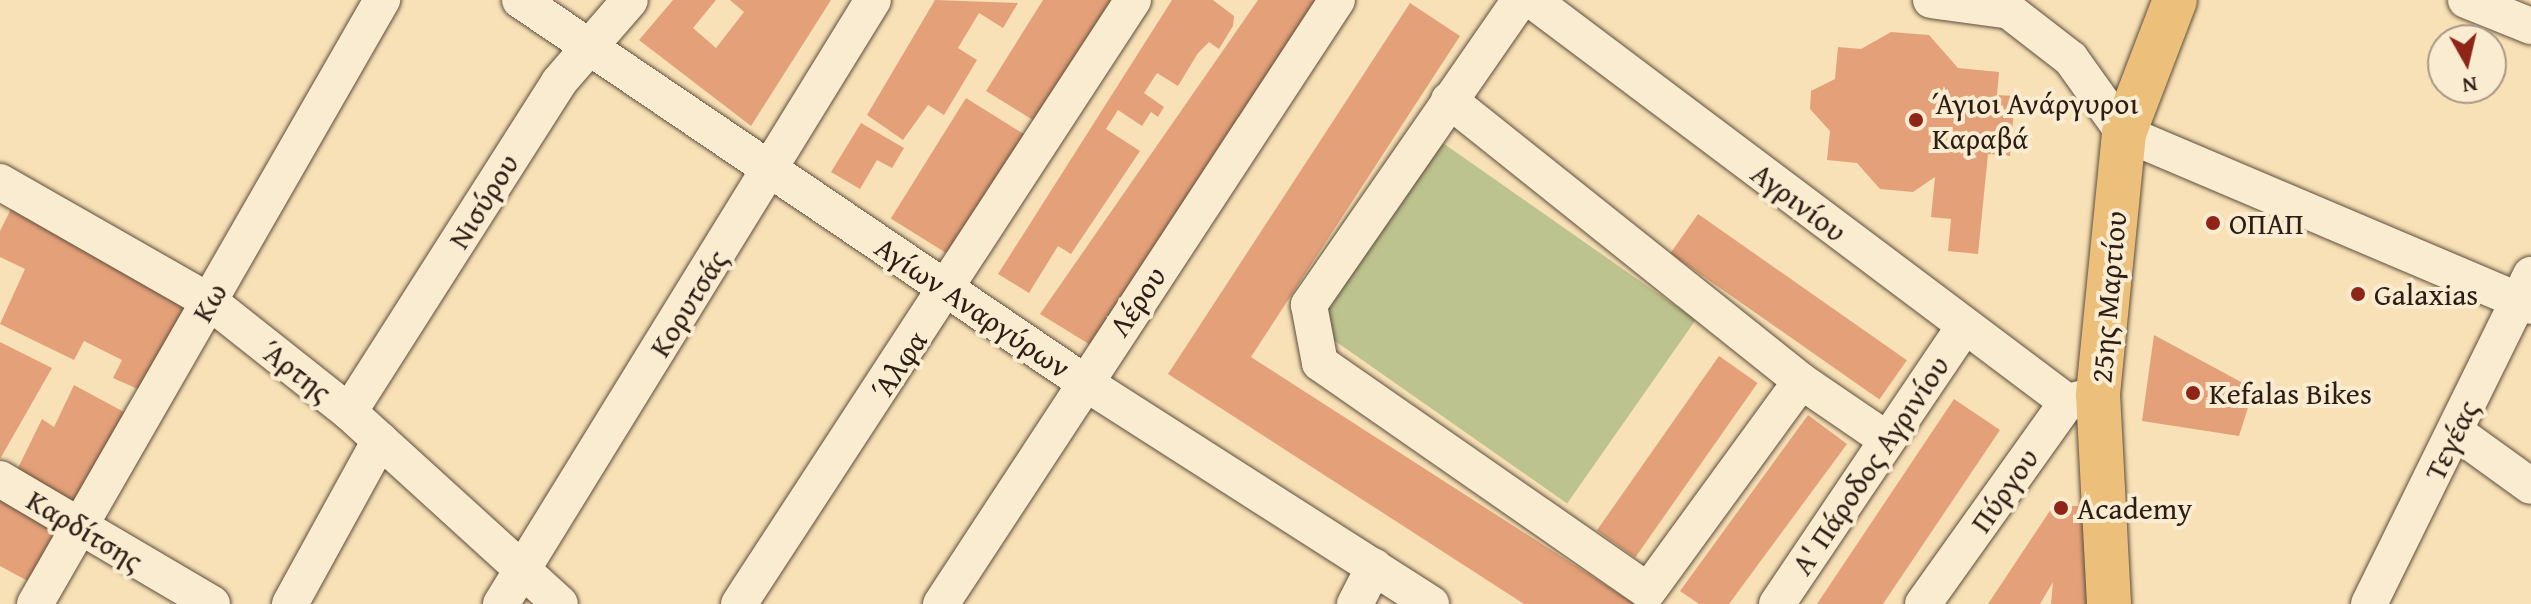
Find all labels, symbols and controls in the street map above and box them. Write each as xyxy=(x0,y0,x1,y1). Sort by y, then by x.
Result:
north arrow xyxy=(2427,24,2507,104)
text: N xyxy=(2461,69,2480,103)
place label: Άγιοι Ανάργυροι Καραβά xyxy=(1932,85,2139,156)
marker: Άγιοι Ανάργυροι Καραβά xyxy=(1907,111,1925,129)
street label: Νισύρου xyxy=(440,147,526,255)
street label: Αγρινίου xyxy=(1745,155,1853,249)
place label: ΟΠΑΠ xyxy=(2229,205,2304,241)
street label: 25ης Μαρτίου xyxy=(2083,209,2133,385)
marker: ΟΠΑΠ xyxy=(2204,214,2222,232)
street label: Αγίων Αναργύρων xyxy=(869,228,1077,386)
street label: Κορυτσάς xyxy=(641,243,735,363)
street label: Λέρου xyxy=(1101,259,1173,343)
street label: Κω xyxy=(184,276,234,328)
place label: Galaxias xyxy=(2374,276,2478,312)
marker: Galaxias xyxy=(2349,285,2367,303)
street label: Άλφα xyxy=(863,323,935,405)
street label: Άρτης xyxy=(255,333,339,409)
street label: Α' Πάροδος Αγρινίου xyxy=(1783,349,1957,581)
place label: Kefalas Bikes xyxy=(2209,375,2372,411)
marker: Kefalas Bikes xyxy=(2184,384,2202,402)
street label: Τεγέας xyxy=(2416,394,2486,486)
street label: Πύργου xyxy=(1962,441,2046,539)
street label: Καρδίτσης xyxy=(21,481,149,579)
place label: Academy xyxy=(2077,490,2192,526)
marker: Academy xyxy=(2052,499,2070,517)

